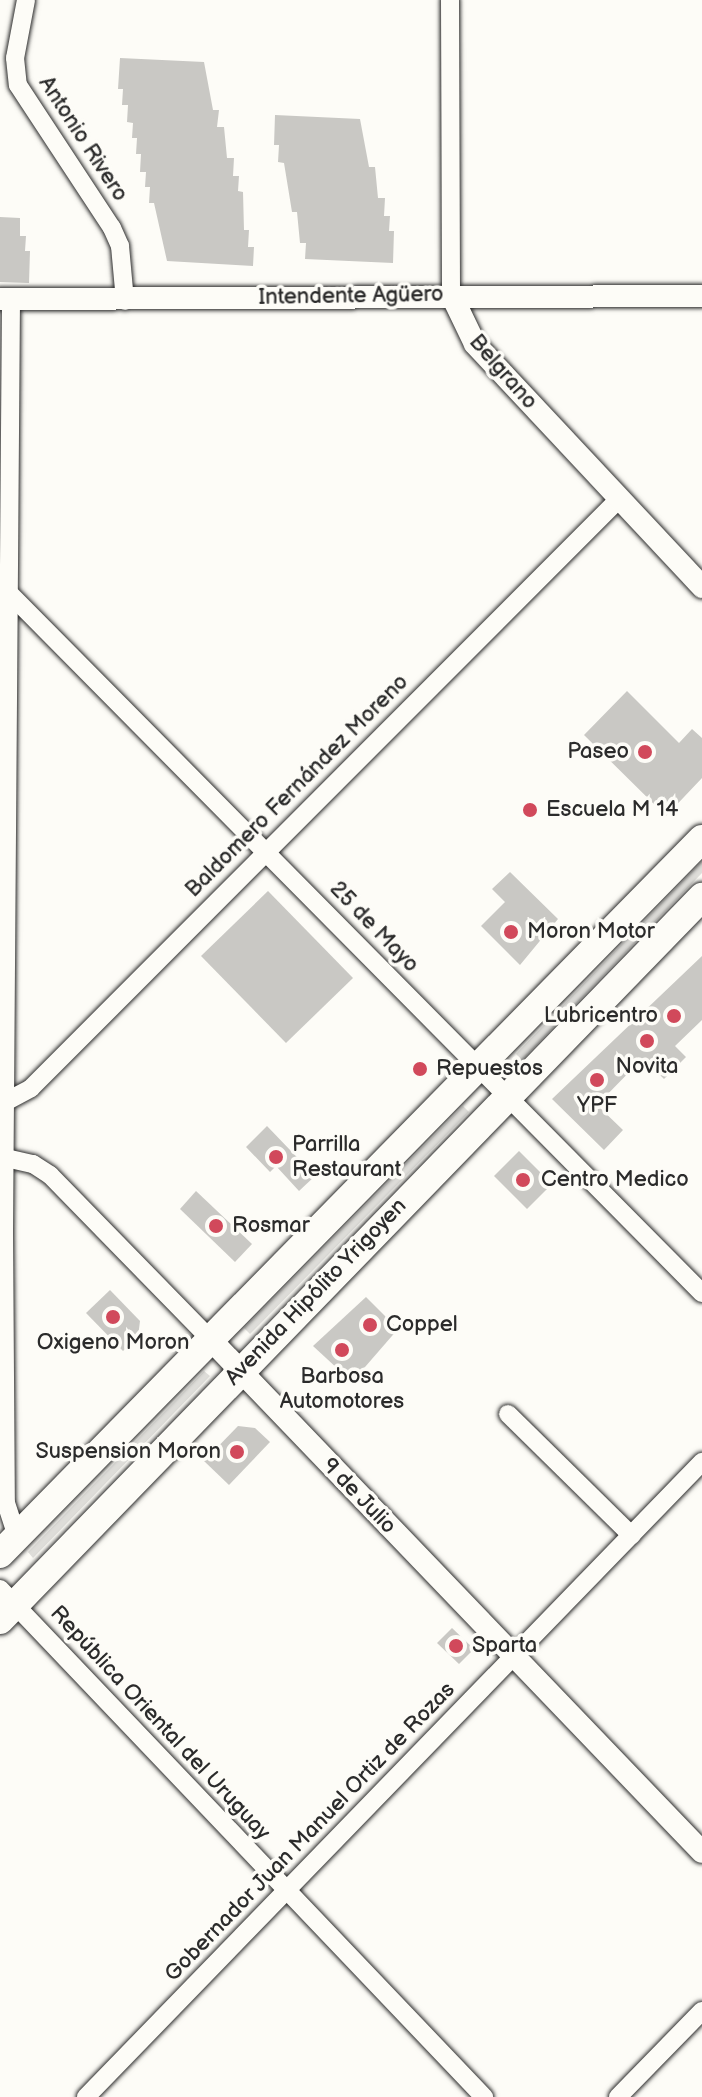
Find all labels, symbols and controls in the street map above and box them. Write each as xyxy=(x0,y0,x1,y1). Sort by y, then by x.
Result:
street label: Antonio Rivero xyxy=(33,72,133,206)
street label: Intendente Agüero xyxy=(258,281,444,311)
street label: Belgrano xyxy=(463,329,543,415)
street label: Baldomero Fernández Moreno xyxy=(180,669,414,903)
place label: Paseo xyxy=(567,739,629,765)
marker: Paseo xyxy=(636,743,654,761)
place label: Escuela M 14 xyxy=(546,797,678,823)
marker: Escuela M 14 xyxy=(521,801,539,819)
street label: 25 de Mayo xyxy=(324,876,424,978)
place label: Moron Motor xyxy=(527,919,655,945)
marker: Moron Motor xyxy=(502,923,520,941)
place label: Lubricentro xyxy=(544,1003,658,1029)
marker: Lubricentro xyxy=(665,1007,683,1025)
marker: Novita xyxy=(638,1032,656,1050)
place label: Novita xyxy=(615,1054,679,1080)
place label: Repuestos xyxy=(436,1056,543,1082)
marker: Repuestos xyxy=(411,1060,429,1078)
marker: YPF xyxy=(588,1071,606,1089)
place label: YPF xyxy=(577,1093,617,1119)
place label: Parrilla Restaurant xyxy=(292,1131,401,1182)
marker: Parrilla Restaurant xyxy=(267,1148,285,1166)
place label: Centro Medico xyxy=(541,1167,689,1193)
marker: Centro Medico xyxy=(512,1169,534,1191)
street label: Avenida Hipólito Yrigoyen xyxy=(219,1193,413,1391)
place label: Rosmar xyxy=(232,1213,310,1239)
marker: Rosmar xyxy=(207,1217,225,1235)
marker: Oxigeno Moron xyxy=(104,1308,122,1326)
place label: Coppel xyxy=(386,1312,458,1338)
marker: Coppel xyxy=(361,1316,379,1334)
place label: Oxigeno Moron xyxy=(37,1330,189,1356)
marker: Barbosa Automotores xyxy=(333,1341,351,1359)
place label: Barbosa Automotores xyxy=(280,1363,404,1414)
place label: Suspension Moron xyxy=(36,1439,221,1465)
marker: Suspension Moron xyxy=(228,1443,246,1461)
street label: 9 de Julio xyxy=(316,1452,402,1540)
street label: República Oriental del Uruguay xyxy=(44,1600,276,1846)
place label: Sparta xyxy=(472,1633,537,1659)
marker: Sparta xyxy=(447,1637,465,1655)
street label: Gobernador Juan Manuel Ortiz de Rozas xyxy=(159,1676,461,1988)

